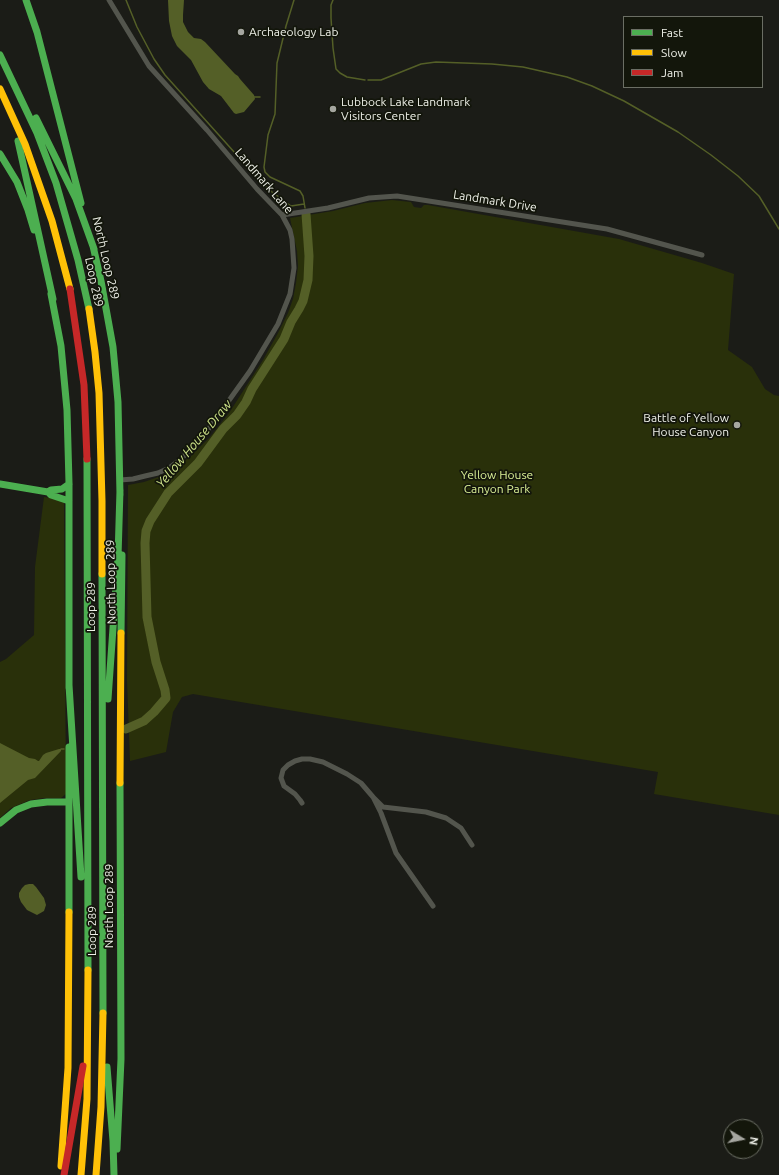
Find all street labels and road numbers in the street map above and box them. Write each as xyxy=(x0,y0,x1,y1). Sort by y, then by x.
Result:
street label: Landmark Lane xyxy=(232,145,296,217)
street label: Landmark Drive xyxy=(452,187,538,215)
street label: North Loop 289 xyxy=(89,215,123,301)
street label: Loop 289 xyxy=(82,256,106,308)
street label: North Loop 289 xyxy=(103,540,119,624)
street label: Loop 289 xyxy=(84,582,98,632)
street label: North Loop 289 xyxy=(102,864,116,948)
street label: Loop 289 xyxy=(85,906,99,956)

